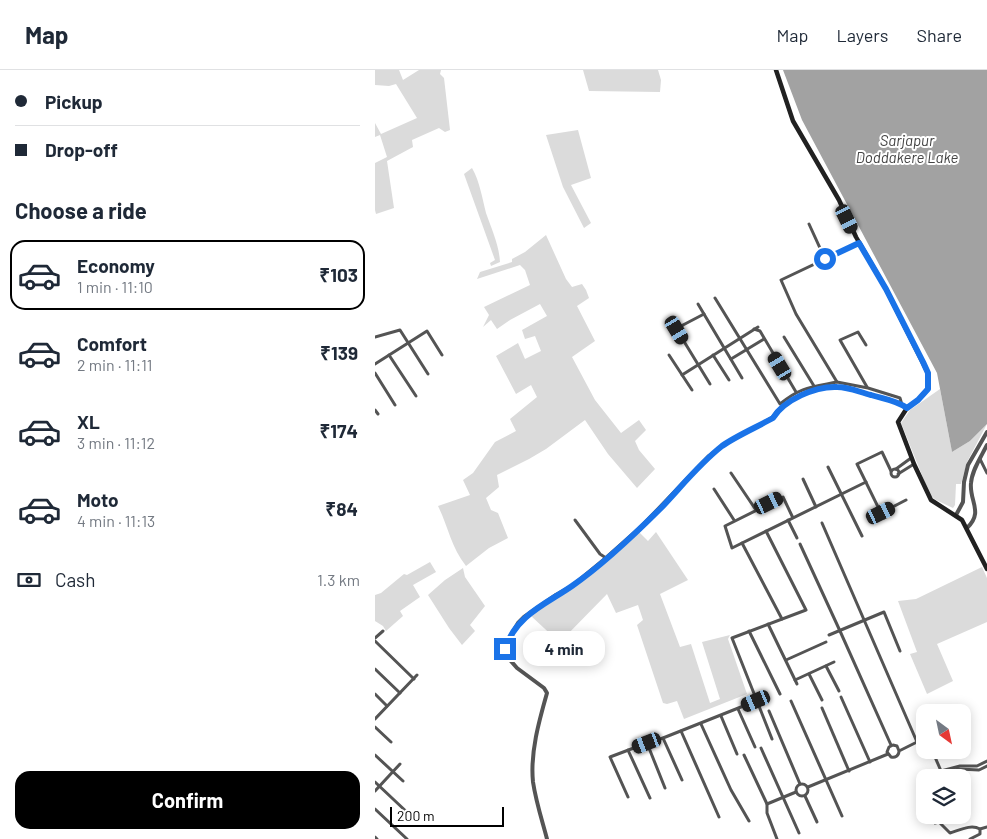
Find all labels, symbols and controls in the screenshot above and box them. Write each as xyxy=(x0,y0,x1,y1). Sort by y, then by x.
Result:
text: Map xyxy=(25,20,68,49)
text: Map xyxy=(776,24,808,46)
text: Layers xyxy=(836,24,889,46)
text: Share xyxy=(917,24,962,46)
text: Pickup xyxy=(45,90,103,113)
water label: Sarjapur Doddakere Lake xyxy=(856,131,958,166)
text: Drop-off xyxy=(45,138,118,161)
text: Choose a ride xyxy=(15,197,147,223)
car xyxy=(833,202,860,236)
route start xyxy=(814,248,836,270)
icon: car xyxy=(17,253,62,298)
text: Economy xyxy=(77,254,155,277)
text: ₹103 xyxy=(319,263,358,286)
text: 1 min · 11:10 xyxy=(77,277,153,296)
car xyxy=(662,313,691,347)
icon: car xyxy=(17,331,62,376)
text: Comfort xyxy=(77,332,147,355)
text: ₹139 xyxy=(320,341,358,364)
car xyxy=(765,349,794,383)
text: 2 min · 11:11 xyxy=(77,355,152,374)
icon: car xyxy=(17,409,62,454)
text: XL xyxy=(77,410,100,433)
text: ₹174 xyxy=(319,419,358,442)
text: 3 min · 11:12 xyxy=(77,433,155,452)
icon: car xyxy=(17,487,62,532)
text: Moto xyxy=(77,488,119,511)
car xyxy=(752,490,785,516)
text: ₹84 xyxy=(325,497,358,520)
car xyxy=(864,500,897,526)
text: 4 min · 11:13 xyxy=(77,511,155,530)
icon: cash xyxy=(15,566,43,594)
text: Cash xyxy=(55,568,96,591)
text: 1.3 km xyxy=(317,570,360,589)
callout: 4 min xyxy=(523,632,605,666)
route end xyxy=(494,638,516,660)
text: 4 min xyxy=(544,639,584,658)
car xyxy=(739,688,772,714)
north arrow xyxy=(916,704,971,759)
map controls xyxy=(916,704,971,824)
car xyxy=(630,731,663,755)
button: layers xyxy=(916,769,971,824)
button: Confirm xyxy=(15,771,360,829)
scale bar xyxy=(390,804,504,827)
text: 200 m xyxy=(397,807,435,824)

